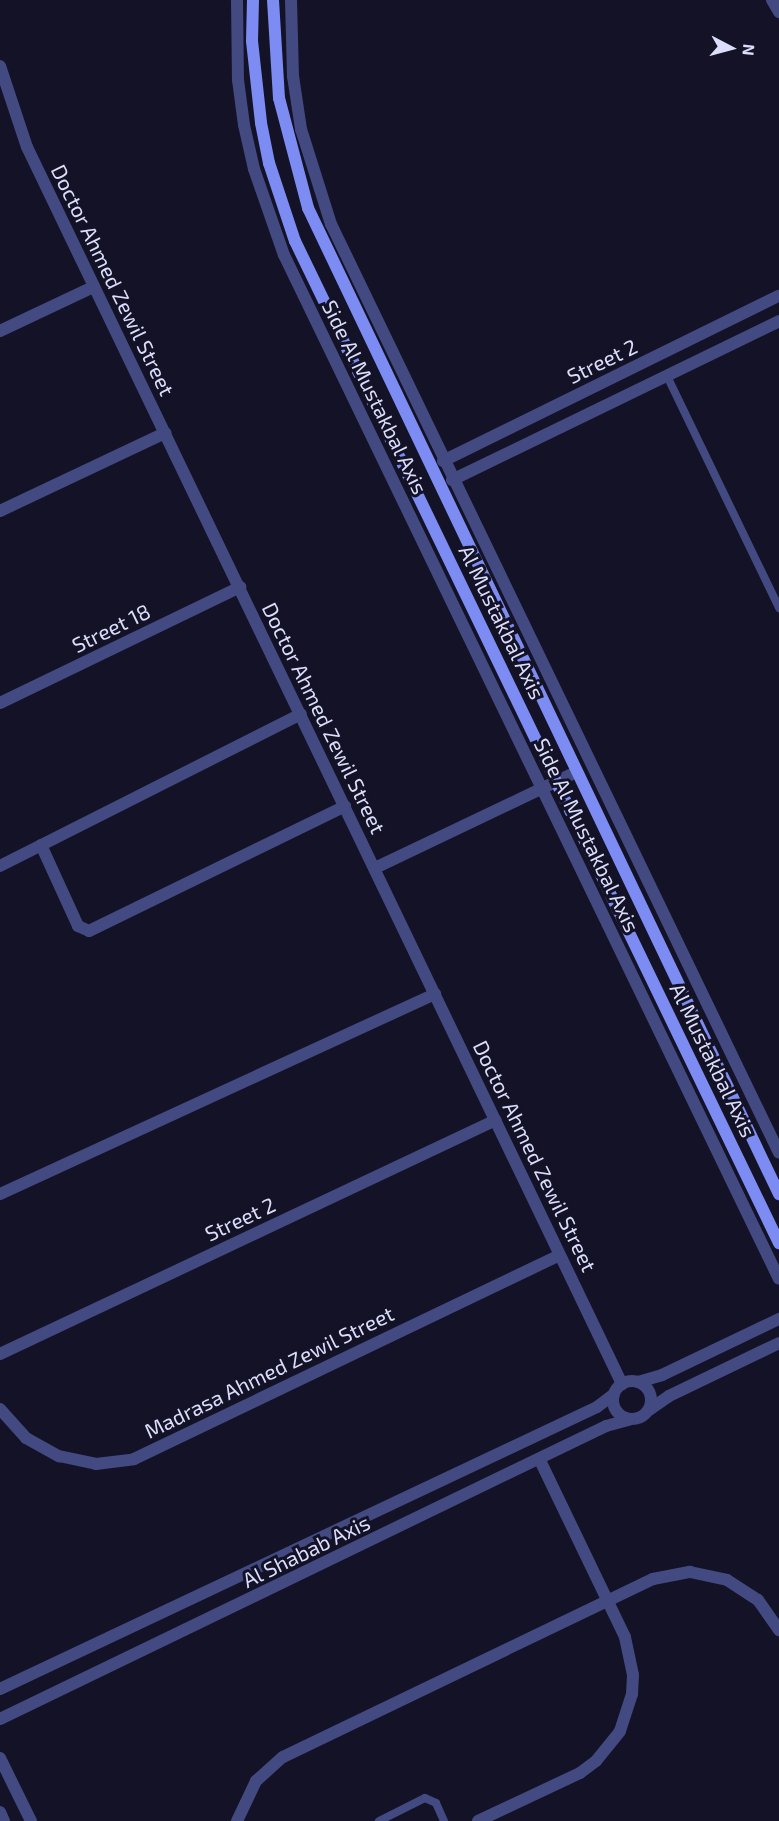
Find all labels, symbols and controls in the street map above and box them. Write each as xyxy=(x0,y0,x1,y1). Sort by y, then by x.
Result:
north arrow xyxy=(701,18,761,78)
text: N xyxy=(739,43,759,57)
street label: Doctor Ahmed Zewil Street xyxy=(46,160,180,400)
street label: Side Al Mustakbal Axis xyxy=(317,295,433,499)
street label: Street 2 xyxy=(563,333,641,389)
street label: Al Mustakbal Axis xyxy=(453,540,551,704)
street label: Street 18 xyxy=(68,598,154,658)
street label: Doctor Ahmed Zewil Street xyxy=(257,598,391,838)
street label: Side Al Mustakbal Axis xyxy=(529,733,645,937)
street label: Al Mustakbal Axis xyxy=(664,978,762,1142)
street label: Doctor Ahmed Zewil Street xyxy=(468,1036,602,1276)
street label: Street 2 xyxy=(201,1192,279,1246)
street label: Madrasa Ahmed Zewil Street xyxy=(140,1300,398,1444)
street label: Al Shabab Axis xyxy=(238,1509,374,1593)

